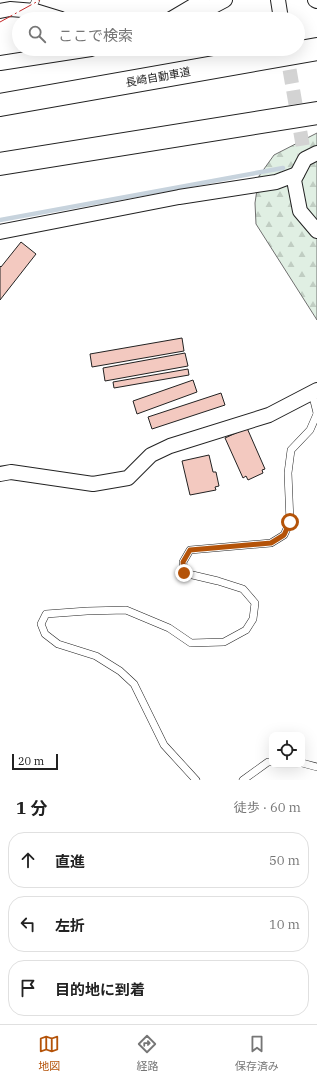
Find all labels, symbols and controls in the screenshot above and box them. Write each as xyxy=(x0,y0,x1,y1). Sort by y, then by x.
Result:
search box xyxy=(12,12,305,56)
icon: search xyxy=(26,23,48,45)
text: ここで検索 xyxy=(58,26,133,45)
street label: 長崎自動車道 xyxy=(124,64,192,90)
route start xyxy=(281,513,299,531)
route end xyxy=(175,564,193,582)
map controls xyxy=(269,732,305,768)
button: locate xyxy=(269,732,305,768)
scale bar xyxy=(12,752,58,771)
text: 20 m xyxy=(18,754,44,768)
text: 1 分 xyxy=(16,797,47,819)
text: 徒歩 · 60 m xyxy=(234,799,301,816)
icon: ahead xyxy=(17,849,39,871)
text: 直進 xyxy=(55,852,85,871)
text: 50 m xyxy=(269,852,300,869)
icon: left xyxy=(17,913,39,935)
text: 左折 xyxy=(55,916,85,935)
text: 10 m xyxy=(269,916,300,933)
icon: arrive xyxy=(17,977,39,999)
text: 目的地に到着 xyxy=(55,980,145,999)
tab: 地図 xyxy=(38,1033,60,1073)
tab: 経路 xyxy=(136,1033,158,1073)
tab: 保存済み xyxy=(235,1033,279,1073)

